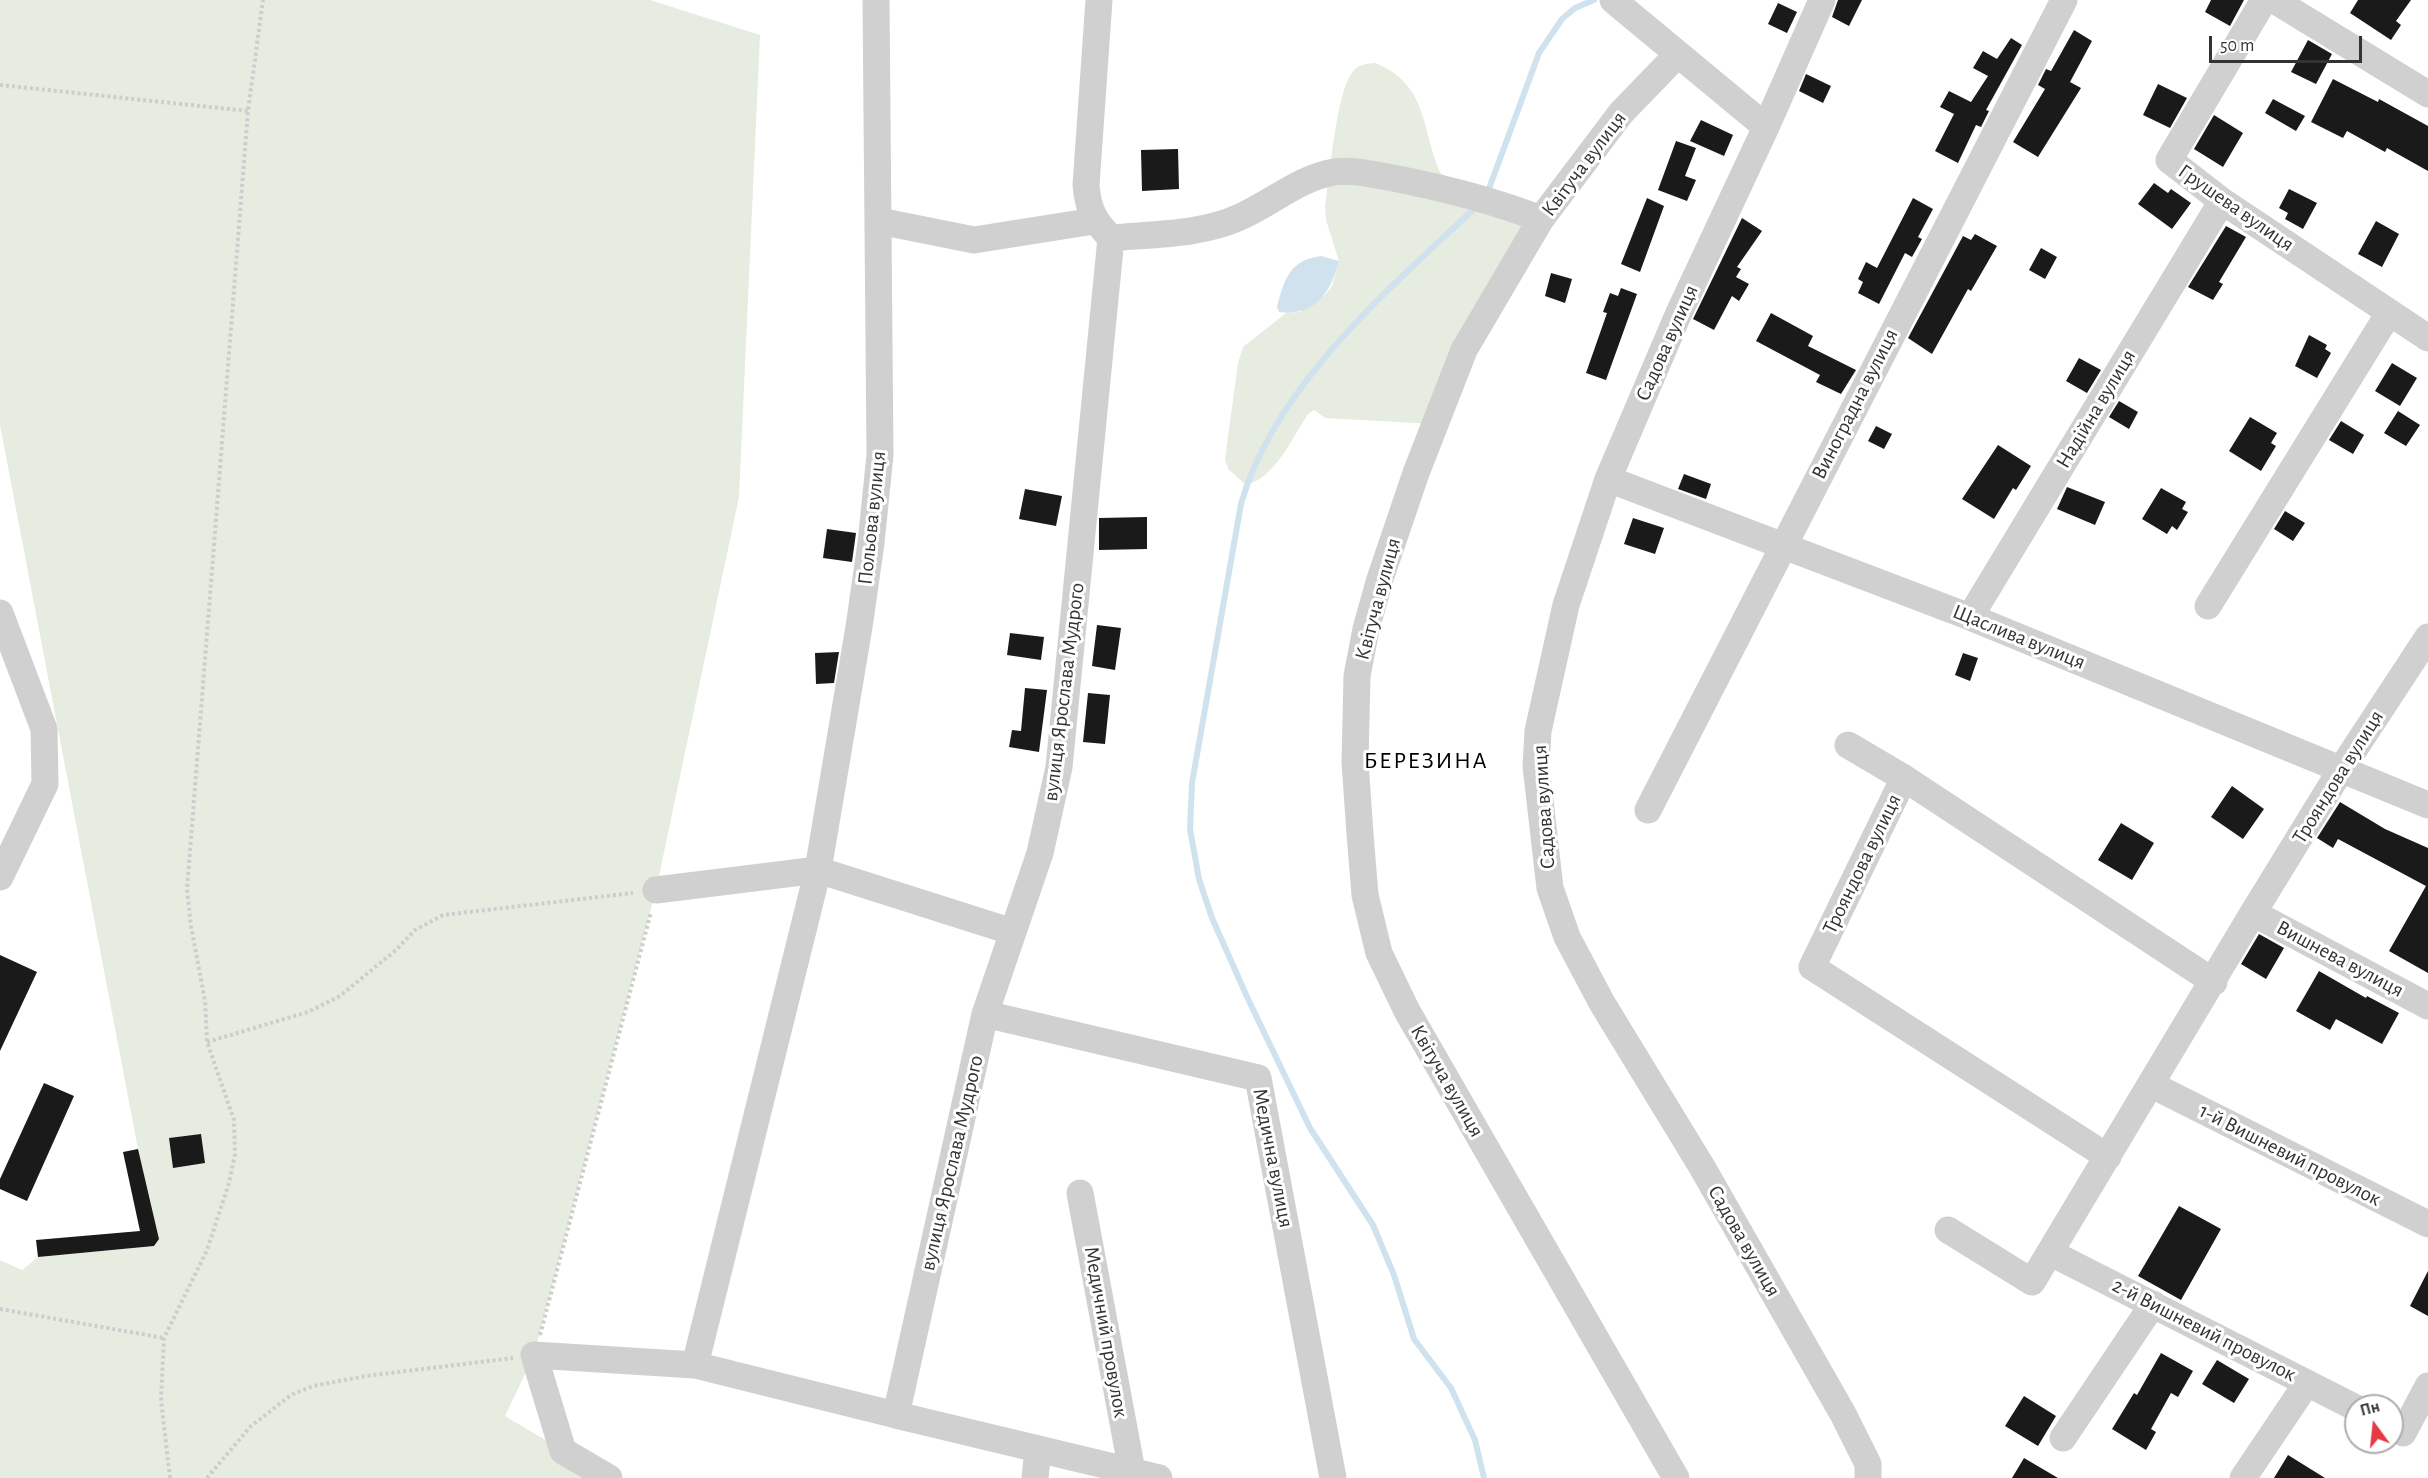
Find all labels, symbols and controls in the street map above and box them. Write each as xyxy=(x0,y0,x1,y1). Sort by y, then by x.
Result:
scale bar xyxy=(2212,24,2365,62)
text: 50 m xyxy=(2220,37,2254,55)
street label: Квітуча вулиця xyxy=(1536,106,1632,222)
street label: Грушева вулиця xyxy=(2173,159,2299,257)
street label: Садова вулиця xyxy=(1630,281,1704,405)
street label: Виноградна вулиця xyxy=(1806,324,1904,484)
street label: Надійна вулиця xyxy=(2051,345,2141,473)
street label: Польова вулиця xyxy=(852,450,892,586)
street label: Квітуча вулиця xyxy=(1350,535,1406,663)
street label: вулиця Ярослава Мудрого xyxy=(1038,581,1090,803)
street label: Щаслива вулиця xyxy=(1949,599,2089,675)
street label: Трояндова вулиця xyxy=(2287,706,2389,848)
street label: Садова вулиця xyxy=(1527,744,1561,870)
district label: БЕРЕЗИНА xyxy=(1364,747,1488,775)
street label: Трояндова вулиця xyxy=(1817,790,1907,938)
street label: Вишнева вулиця xyxy=(2272,915,2408,1003)
street label: Квітуча вулиця xyxy=(1405,1020,1489,1142)
street label: вулиця Ярослава Мудрого xyxy=(915,1053,989,1273)
street label: Медична вулиця xyxy=(1247,1086,1299,1230)
street label: 1-й Вишневий провулок xyxy=(2195,1098,2385,1212)
street label: Садова вулиця xyxy=(1702,1181,1786,1301)
street label: Медичний провулок xyxy=(1079,1245,1133,1419)
street label: 2-й Вишневий провулок xyxy=(2108,1273,2300,1387)
north arrow xyxy=(2344,1394,2404,1454)
text: Пн xyxy=(2358,1398,2381,1419)

